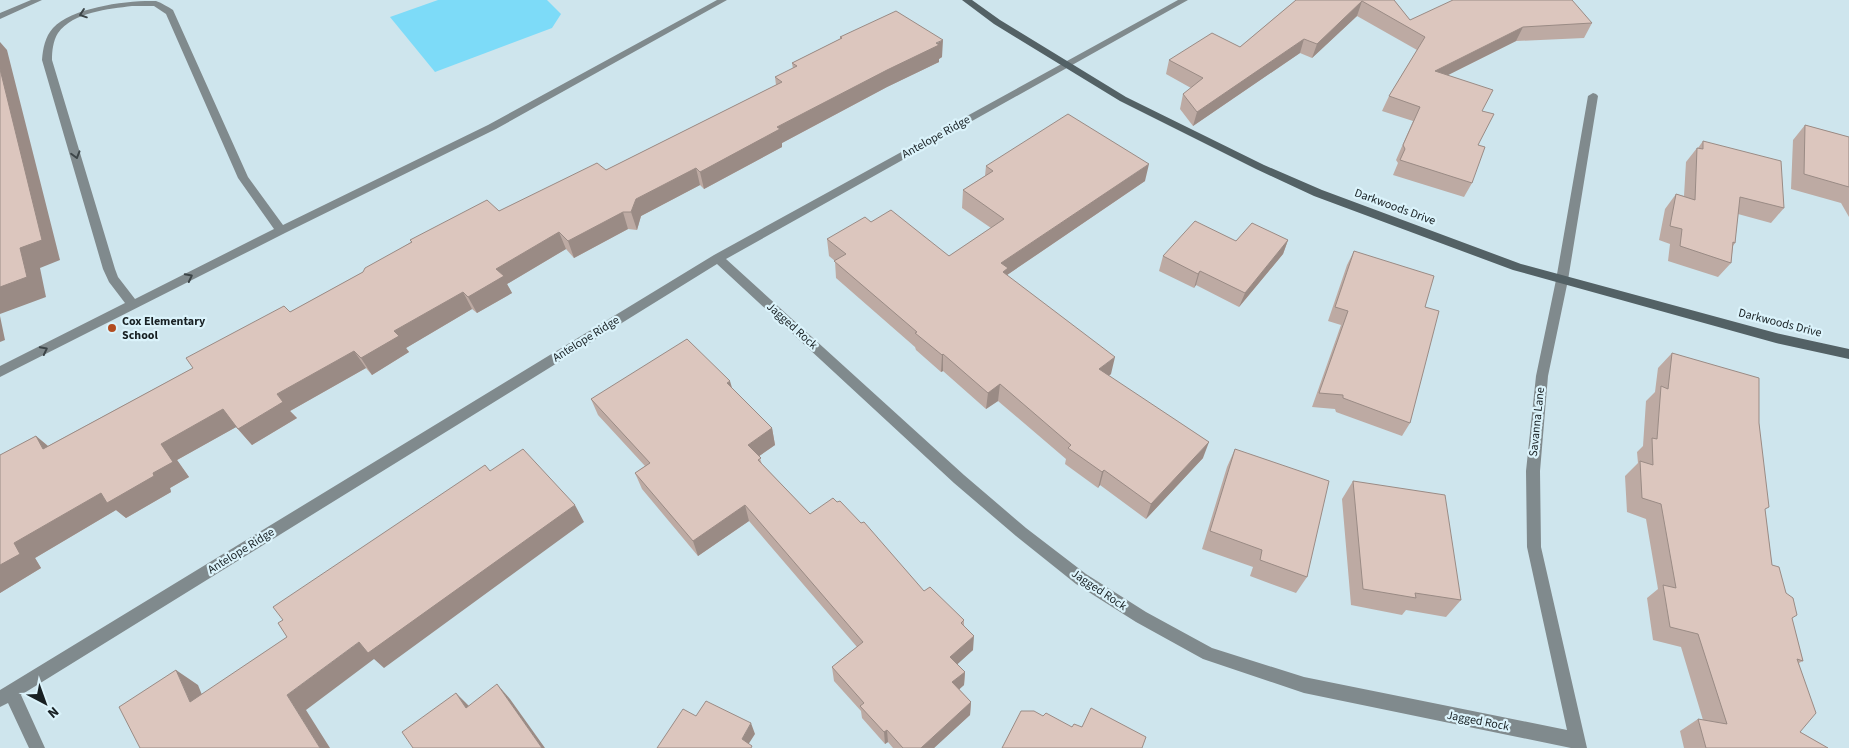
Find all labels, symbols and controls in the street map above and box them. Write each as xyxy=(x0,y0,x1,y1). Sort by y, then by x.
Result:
one-way arrow xyxy=(79,8,87,18)
street label: Antelope Ridge xyxy=(899,111,973,163)
one-way arrow xyxy=(70,150,80,158)
street label: Darkwoods Drive xyxy=(1352,184,1438,230)
one-way arrow xyxy=(184,273,193,283)
street label: Jagged Rock xyxy=(763,298,821,354)
street label: Darkwoods Drive xyxy=(1737,304,1823,342)
street label: Antelope Ridge xyxy=(549,312,623,366)
place label: Cox Elementary School xyxy=(122,313,206,344)
marker: Cox Elementary School xyxy=(106,322,118,334)
one-way arrow xyxy=(38,346,47,356)
street label: Savanna Lane xyxy=(1525,386,1549,458)
street label: Antelope Ridge xyxy=(204,524,278,578)
street label: Jagged Rock xyxy=(1068,565,1130,615)
north arrow xyxy=(20,678,70,728)
text: N xyxy=(43,701,63,723)
street label: Jagged Rock xyxy=(1445,707,1511,735)

